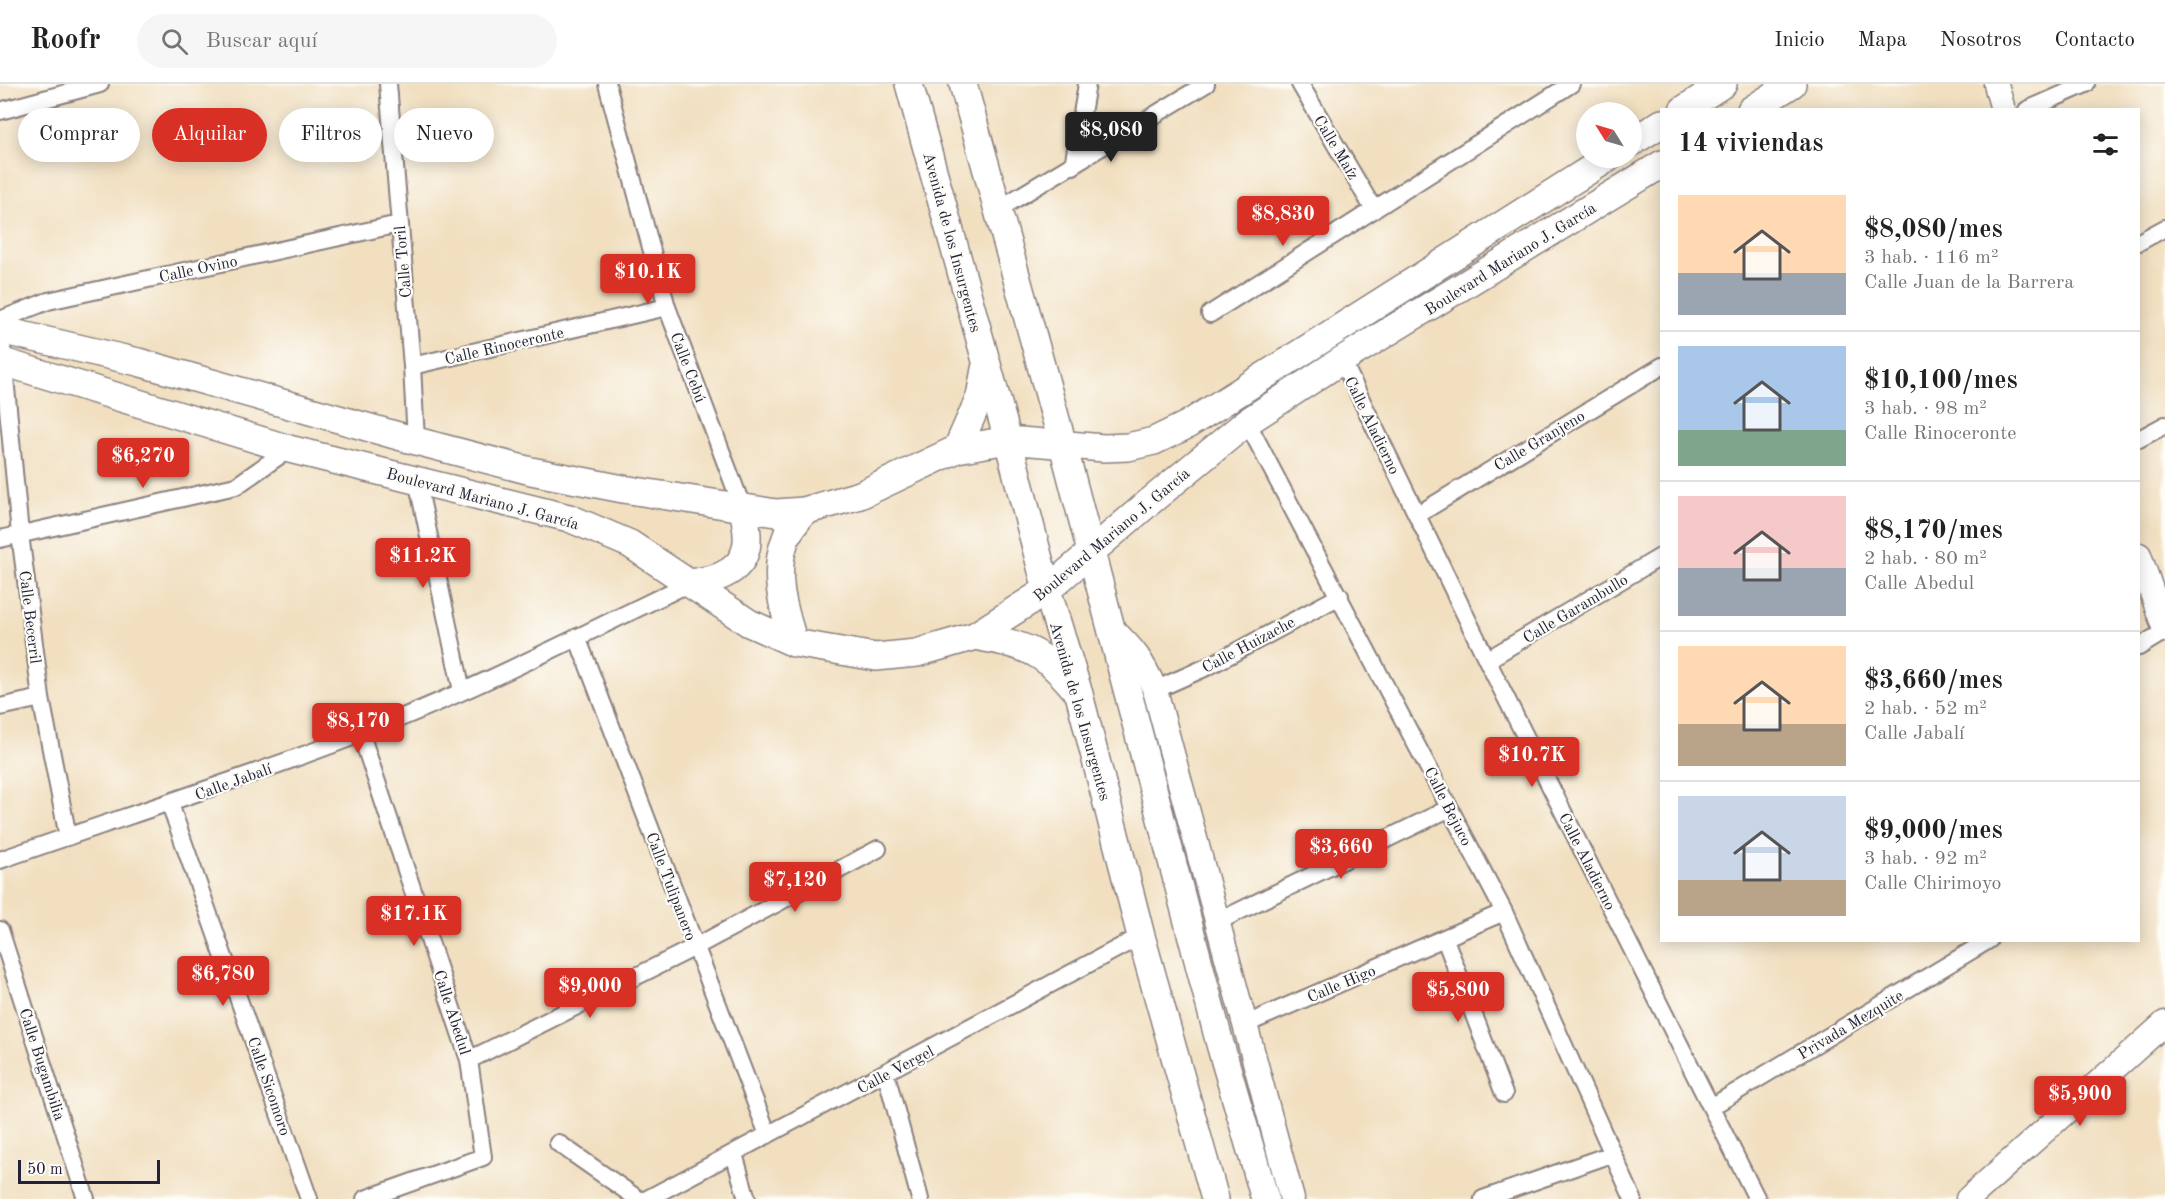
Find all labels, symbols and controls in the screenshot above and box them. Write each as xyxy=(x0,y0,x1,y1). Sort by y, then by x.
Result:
search box xyxy=(137,14,557,68)
icon: search xyxy=(158,25,191,58)
text: Roofr xyxy=(30,27,101,55)
text: Buscar aquí xyxy=(206,30,317,52)
text: Inicio xyxy=(1774,30,1825,51)
text: Mapa xyxy=(1858,30,1907,51)
text: Nosotros xyxy=(1940,30,2022,51)
text: Contacto xyxy=(2055,30,2135,51)
north arrow xyxy=(1576,102,1642,168)
map controls xyxy=(1576,102,1642,168)
chip: Comprar xyxy=(18,108,140,162)
chip: Alquilar xyxy=(152,108,267,162)
chip: Filtros xyxy=(279,108,382,162)
chip: Nuevo xyxy=(394,108,494,162)
pin: $8,080 xyxy=(1062,112,1160,163)
street label: Calle Maíz xyxy=(1310,113,1361,183)
text: $8,080 xyxy=(1079,121,1143,141)
icon: filters xyxy=(2089,128,2122,161)
text: 14 viviendas xyxy=(1678,131,1824,157)
street label: Avenida de los Insurgentes xyxy=(919,151,983,334)
pin: $8,830 xyxy=(1234,196,1332,247)
street label: Boulevard Mariano J. García xyxy=(1423,200,1600,319)
text: $8,830 xyxy=(1251,205,1315,225)
text: $8,080/mes xyxy=(1864,217,2003,243)
icon: home xyxy=(1726,219,1798,291)
street label: Calle Toril xyxy=(393,225,415,299)
text: 3 hab. · 116 m² xyxy=(1864,248,1998,268)
street label: Calle Ovino xyxy=(158,254,239,286)
pin: $10.1K xyxy=(599,254,697,305)
text: $10.1K xyxy=(614,263,682,283)
text: Calle Juan de la Barrera xyxy=(1864,273,2074,293)
street label: Calle Rinoceronte xyxy=(443,325,566,368)
street label: Calle Cebú xyxy=(666,330,708,406)
text: $10,100/mes xyxy=(1864,368,2018,394)
icon: home xyxy=(1726,370,1798,442)
street label: Calle Aladierno xyxy=(1341,374,1402,477)
text: 3 hab. · 98 m² xyxy=(1864,399,1987,419)
street label: Calle Granjeno xyxy=(1492,408,1588,475)
text: Calle Rinoceronte xyxy=(1864,424,2016,444)
pin: $6,270 xyxy=(94,438,192,489)
text: $6,270 xyxy=(111,447,175,467)
street label: Boulevard Mariano J. García xyxy=(1031,466,1193,605)
street label: Boulevard Mariano J. García xyxy=(385,467,580,533)
text: $8,170/mes xyxy=(1864,518,2003,544)
icon: home xyxy=(1726,520,1798,592)
pin: $11.2K xyxy=(374,538,472,589)
text: $11.2K xyxy=(389,547,457,567)
text: 2 hab. · 80 m² xyxy=(1864,549,1987,569)
street label: Calle Becerril xyxy=(15,570,43,665)
street label: Calle Garambullo xyxy=(1521,572,1631,647)
text: Calle Abedul xyxy=(1864,574,1974,594)
street label: Calle Huizache xyxy=(1200,615,1298,677)
street label: Avenida de los Insurgentes xyxy=(1046,620,1112,803)
text: $3,660/mes xyxy=(1864,668,2003,694)
icon: home xyxy=(1726,670,1798,742)
text: 2 hab. · 52 m² xyxy=(1864,699,1987,719)
pin: $8,170 xyxy=(309,703,407,754)
text: $8,170 xyxy=(326,712,390,732)
text: Calle Jabalí xyxy=(1864,724,1964,744)
pin: $10.7K xyxy=(1483,737,1581,788)
text: $10.7K xyxy=(1498,746,1566,766)
street label: Calle Jabalí xyxy=(193,761,275,804)
street label: Calle Bejuco xyxy=(1421,765,1474,849)
street label: Calle Aladierno xyxy=(1555,811,1618,913)
text: $9,000/mes xyxy=(1864,818,2003,844)
icon: home xyxy=(1726,820,1798,892)
pin: $3,660 xyxy=(1292,829,1390,880)
street label: Calle Tulipanero xyxy=(642,830,698,943)
text: $3,660 xyxy=(1309,838,1373,858)
text: 3 hab. · 92 m² xyxy=(1864,849,1987,869)
pin: $7,120 xyxy=(746,862,844,913)
text: $7,120 xyxy=(763,871,827,891)
text: Calle Chirimoyo xyxy=(1864,874,2002,894)
pin: $17.1K xyxy=(365,896,463,947)
text: $17.1K xyxy=(380,905,448,925)
pin: $6,780 xyxy=(174,956,272,1007)
street label: Calle Higo xyxy=(1305,963,1378,1006)
text: $6,780 xyxy=(191,965,255,985)
street label: Calle Abedul xyxy=(430,968,472,1057)
pin: $9,000 xyxy=(541,968,639,1019)
pin: $5,800 xyxy=(1409,972,1507,1023)
text: $9,000 xyxy=(558,977,622,997)
text: $5,800 xyxy=(1426,981,1490,1001)
street label: Privada Mezquite xyxy=(1795,988,1907,1063)
street label: Calle Bugambilia xyxy=(15,1007,67,1123)
street label: Calle Sicomoro xyxy=(244,1035,293,1138)
street label: Calle Vergel xyxy=(855,1044,937,1098)
pin: $5,900 xyxy=(2031,1076,2129,1127)
text: $5,900 xyxy=(2048,1085,2112,1105)
scale bar xyxy=(18,1157,160,1184)
text: 50 m xyxy=(27,1162,63,1178)

